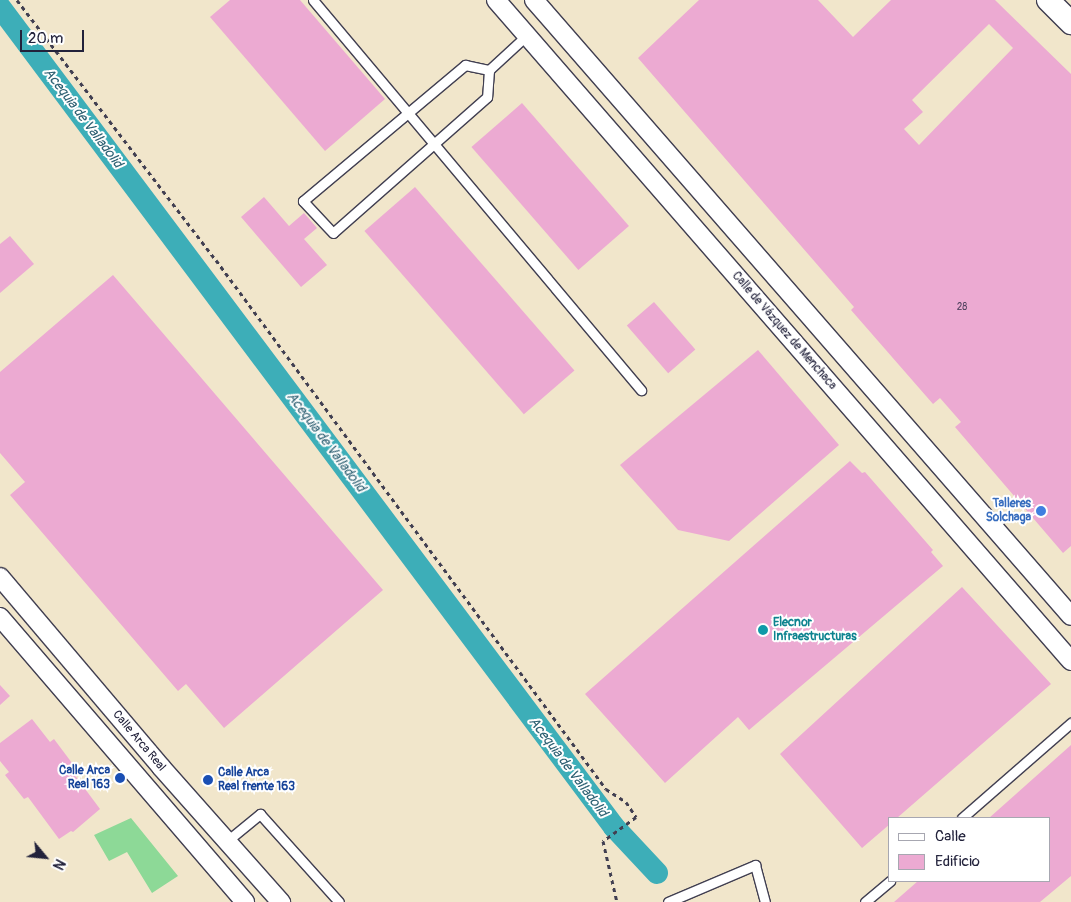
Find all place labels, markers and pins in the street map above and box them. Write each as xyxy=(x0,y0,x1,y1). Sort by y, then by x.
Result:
place label: Talleres Solchaga xyxy=(986,497,1031,525)
marker: Talleres Solchaga xyxy=(1035,505,1047,517)
place label: Elecnor Infraestructuras xyxy=(773,616,857,644)
marker: Elecnor Infraestructuras xyxy=(757,624,769,636)
place label: Calle Arca Real 163 xyxy=(59,764,110,792)
place label: Calle Arca Real frente 163 xyxy=(218,766,295,794)
marker: Calle Arca Real 163 xyxy=(114,772,126,784)
marker: Calle Arca Real frente 163 xyxy=(202,774,214,786)

